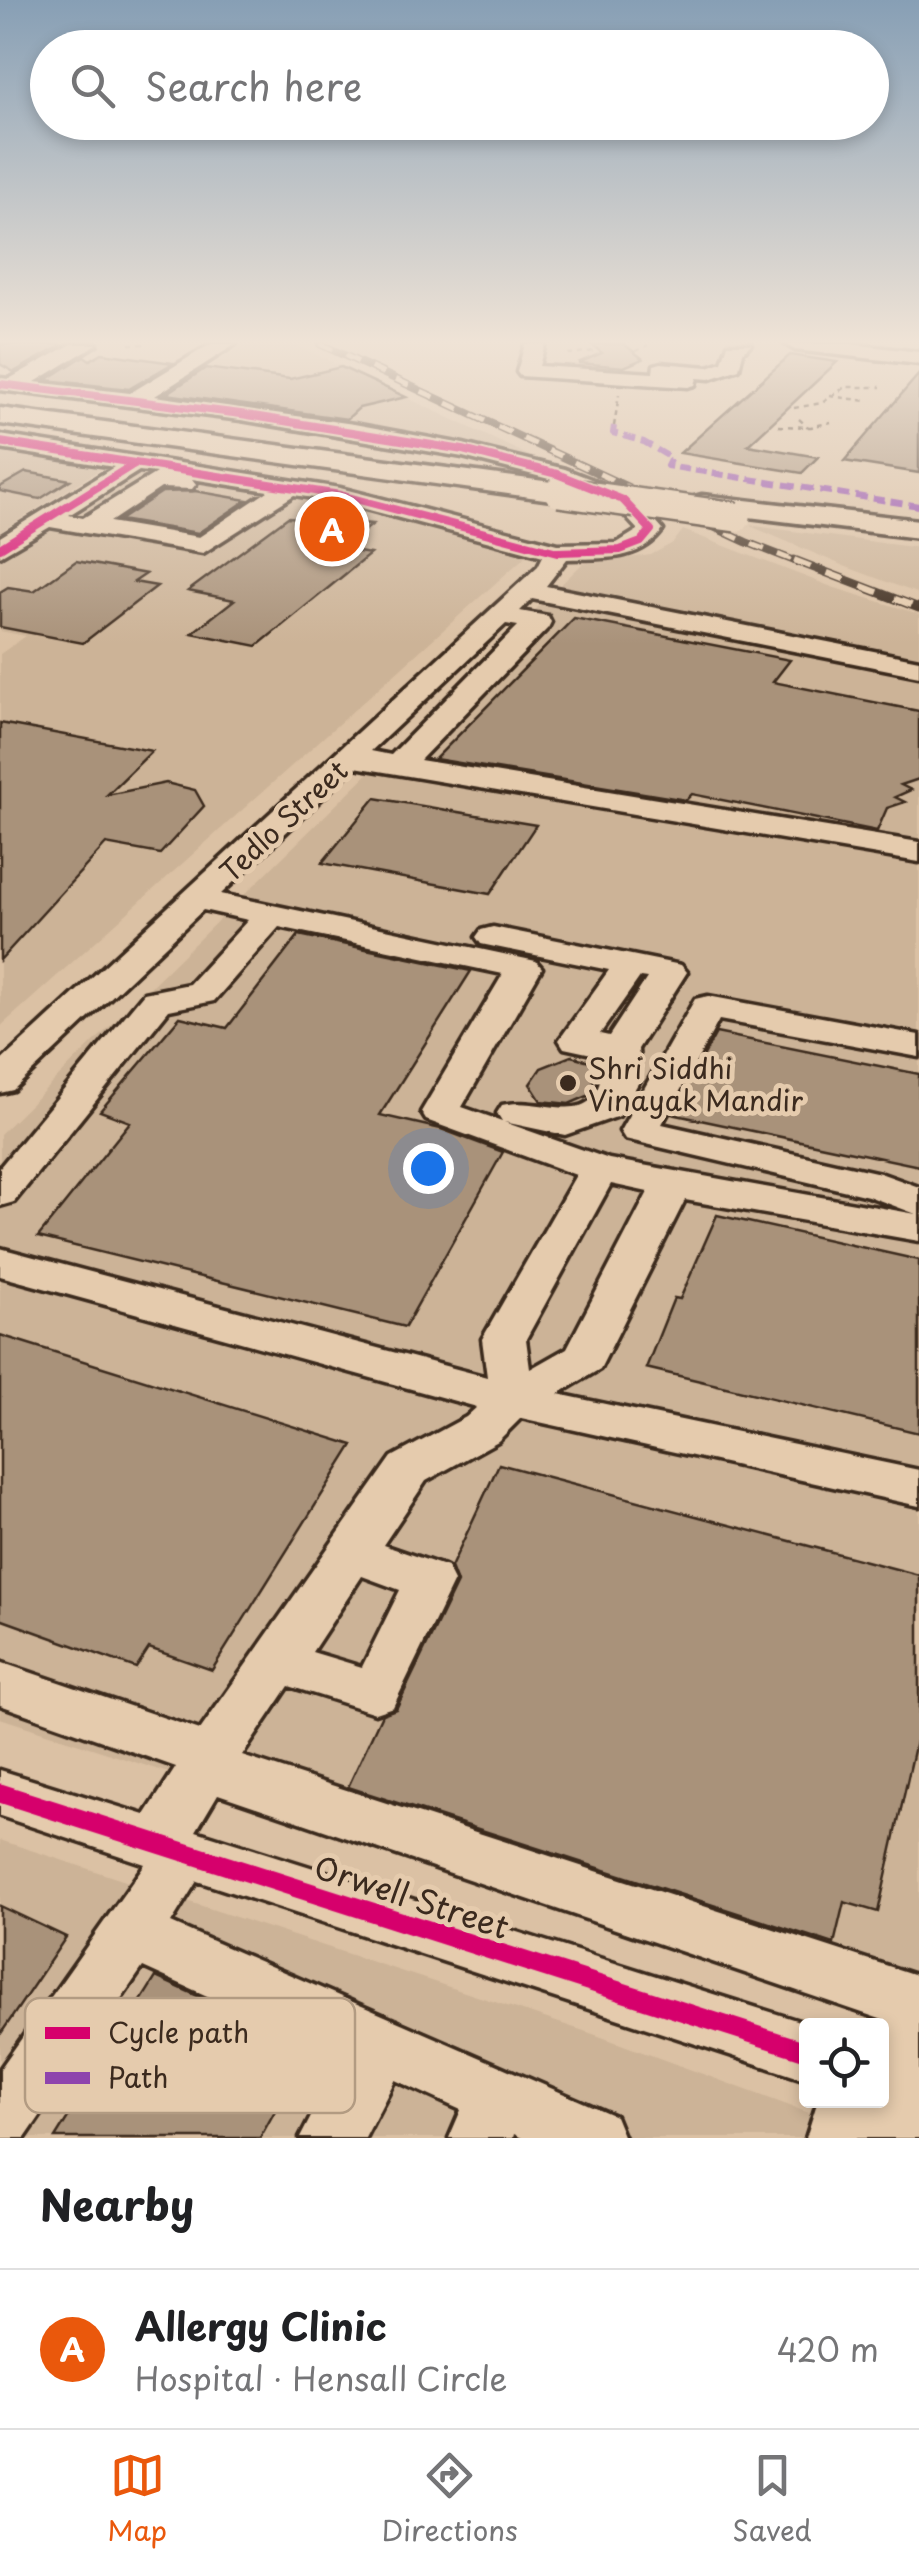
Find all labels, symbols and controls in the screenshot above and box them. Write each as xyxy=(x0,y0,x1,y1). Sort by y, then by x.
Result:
search box xyxy=(30,30,889,140)
text: Search here xyxy=(145,57,362,114)
icon: search xyxy=(65,58,120,113)
pin: A xyxy=(300,492,364,566)
street label: Tedlo Street xyxy=(209,749,357,891)
place label: Shri Siddhi Vinayak Mandir xyxy=(588,1046,803,1121)
marker: Shri Siddhi Vinayak Mandir xyxy=(557,1072,579,1094)
your location xyxy=(403,1143,454,1194)
street label: Orwell Street xyxy=(308,1842,516,1950)
legend xyxy=(25,1998,355,2113)
text: Cycle path xyxy=(108,2010,249,2053)
map controls xyxy=(799,2018,889,2108)
button: locate xyxy=(799,2018,889,2108)
text: Path xyxy=(108,2055,168,2098)
text: Nearby xyxy=(40,2172,194,2235)
text: Allergy Clinic xyxy=(135,2297,387,2354)
text: A xyxy=(60,2325,85,2373)
text: 420 m xyxy=(777,2325,879,2373)
text: Hospital · Hensall Circle xyxy=(135,2354,507,2402)
tab: Map xyxy=(107,2448,167,2551)
tab: Directions xyxy=(382,2448,518,2551)
tab: Saved xyxy=(732,2448,812,2551)

